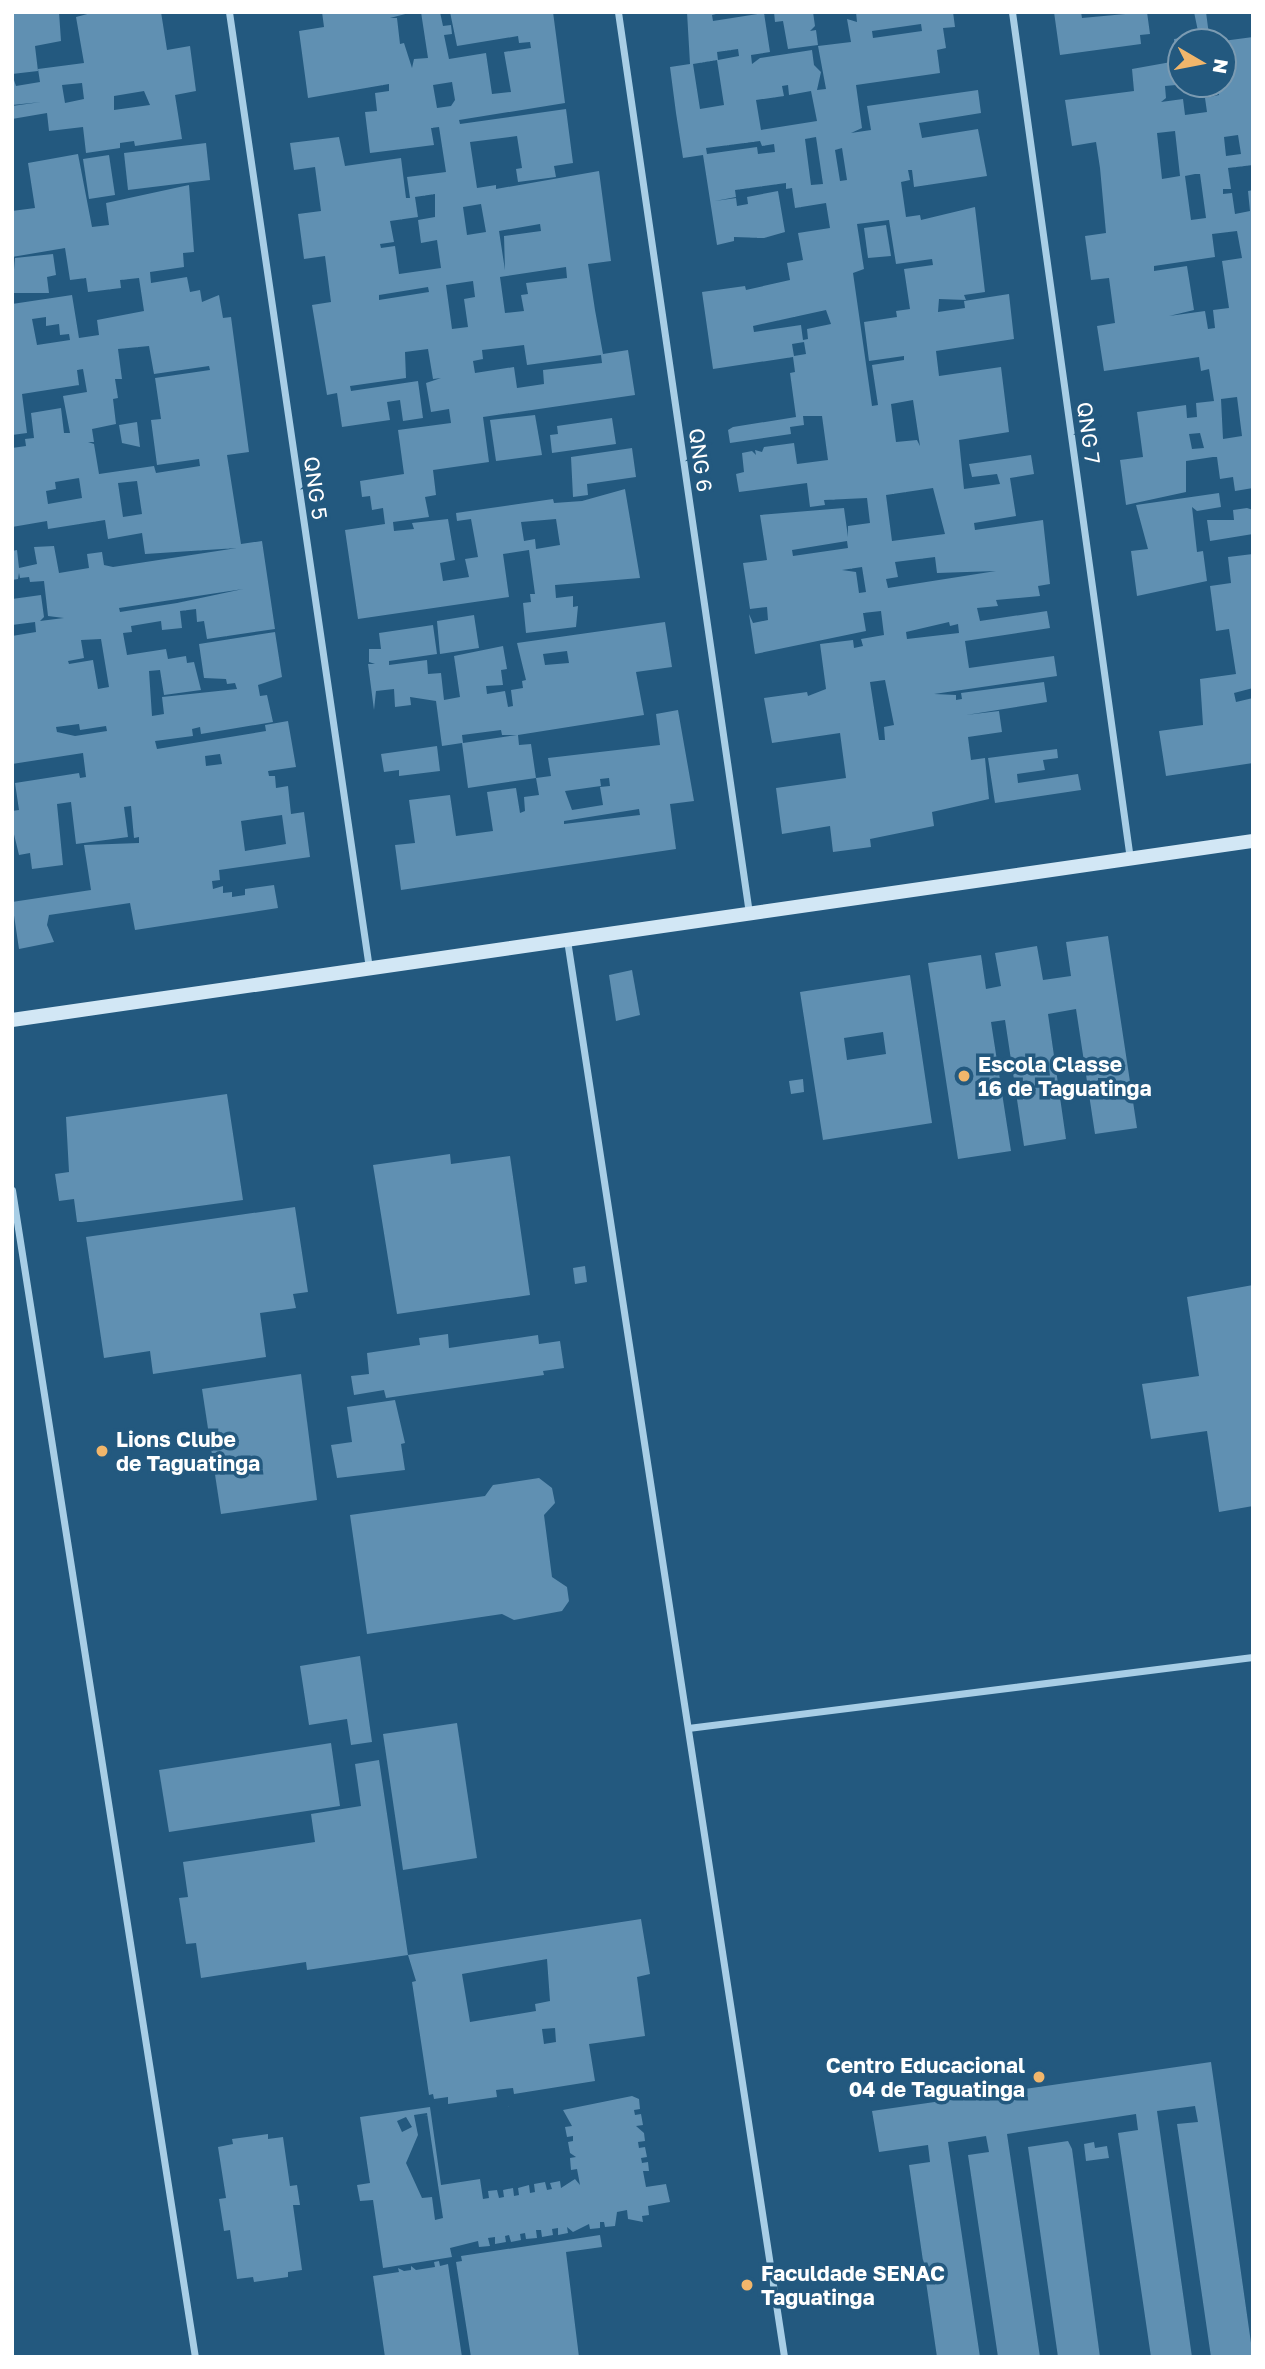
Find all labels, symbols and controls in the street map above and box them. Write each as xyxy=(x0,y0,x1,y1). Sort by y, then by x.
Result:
north arrow xyxy=(1167,28,1237,98)
text: N xyxy=(1209,57,1234,75)
street label: QNG 7 xyxy=(1072,400,1106,466)
street label: QNG 6 xyxy=(684,426,718,494)
street label: QNG 5 xyxy=(299,455,333,521)
place label: Escola Classe 16 de Taguatinga xyxy=(978,1051,1152,1101)
marker: Escola Classe 16 de Taguatinga xyxy=(956,1068,972,1084)
place label: Lions Clube de Taguatinga xyxy=(116,1426,260,1476)
marker: Lions Clube de Taguatinga xyxy=(94,1443,110,1459)
place label: Centro Educacional 04 de Taguatinga xyxy=(826,2052,1025,2102)
marker: Centro Educacional 04 de Taguatinga xyxy=(1031,2069,1047,2085)
place label: Faculdade SENAC Taguatinga xyxy=(761,2260,945,2310)
marker: Faculdade SENAC Taguatinga xyxy=(739,2277,755,2293)

